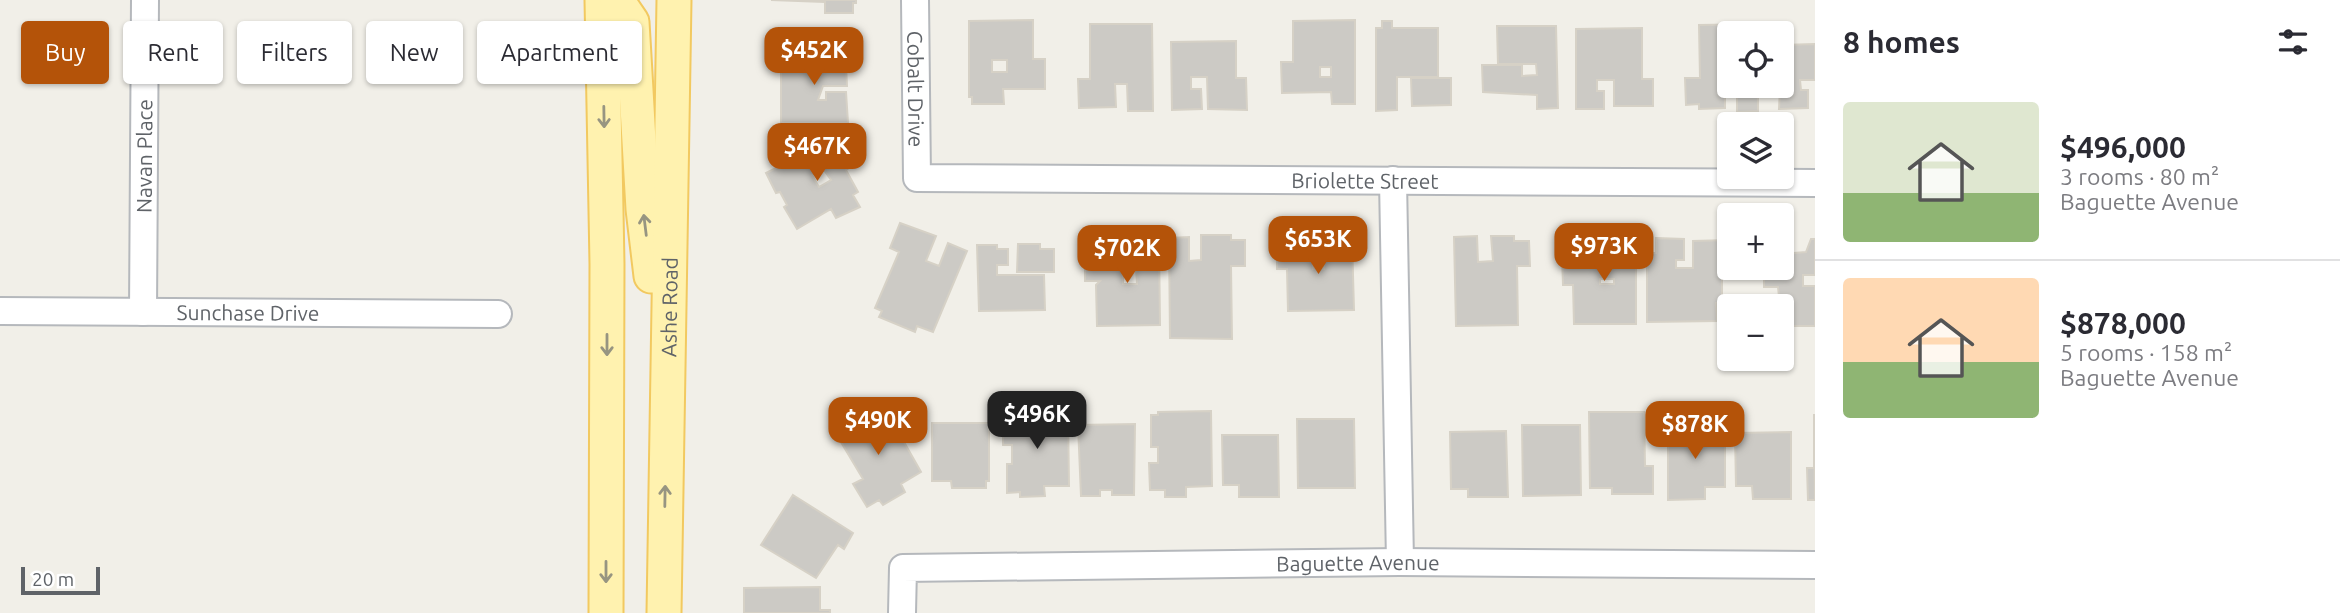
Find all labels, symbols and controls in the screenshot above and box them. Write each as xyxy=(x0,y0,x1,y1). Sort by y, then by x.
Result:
chip: Buy xyxy=(21,21,109,84)
chip: Rent xyxy=(123,21,223,84)
chip: Filters xyxy=(237,21,352,84)
chip: New xyxy=(366,21,463,84)
chip: Apartment xyxy=(477,21,642,84)
map controls xyxy=(1717,21,1794,371)
button: locate xyxy=(1717,21,1794,98)
icon: filters xyxy=(2274,23,2312,61)
text: 8 homes xyxy=(1843,25,1960,59)
pin: $452K xyxy=(765,28,863,87)
street label: Cobalt Drive xyxy=(903,31,929,147)
text: $452K xyxy=(780,37,848,62)
street label: Navan Place xyxy=(132,99,156,213)
one-way arrow xyxy=(597,105,611,128)
button: layers xyxy=(1717,112,1794,189)
pin: $467K xyxy=(768,124,866,183)
icon: home xyxy=(1899,130,1983,214)
text: $496,000 xyxy=(2060,130,2186,164)
text: $467K xyxy=(783,133,851,158)
text: 3 rooms · 80 m² xyxy=(2060,164,2219,189)
street label: Briolette Street xyxy=(1291,168,1439,193)
text: Baguette Avenue xyxy=(2060,189,2239,214)
button: + xyxy=(1717,203,1794,280)
one-way arrow xyxy=(638,214,651,236)
pin: $653K xyxy=(1269,216,1367,276)
pin: $973K xyxy=(1555,224,1653,283)
pin: $702K xyxy=(1078,226,1176,285)
text: $653K xyxy=(1284,226,1352,251)
text: $973K xyxy=(1570,233,1638,258)
text: $702K xyxy=(1093,235,1161,260)
street label: Ashe Road xyxy=(656,257,682,357)
button: − xyxy=(1717,294,1794,371)
street label: Sunchase Drive xyxy=(177,300,319,325)
icon: home xyxy=(1899,306,1983,390)
text: $878,000 xyxy=(2060,306,2186,340)
one-way arrow xyxy=(600,333,614,356)
text: 5 rooms · 158 m² xyxy=(2060,340,2232,365)
text: Baguette Avenue xyxy=(2060,365,2239,390)
pin: $496K xyxy=(988,392,1086,451)
pin: $490K xyxy=(829,398,927,457)
text: $496K xyxy=(1003,401,1071,426)
pin: $878K xyxy=(1646,402,1744,461)
text: $490K xyxy=(844,407,912,432)
text: $878K xyxy=(1661,411,1729,436)
one-way arrow xyxy=(659,485,672,508)
street label: Baguette Avenue xyxy=(1276,550,1440,575)
one-way arrow xyxy=(599,560,613,583)
scale bar xyxy=(21,564,100,596)
text: 20 m xyxy=(32,568,74,590)

